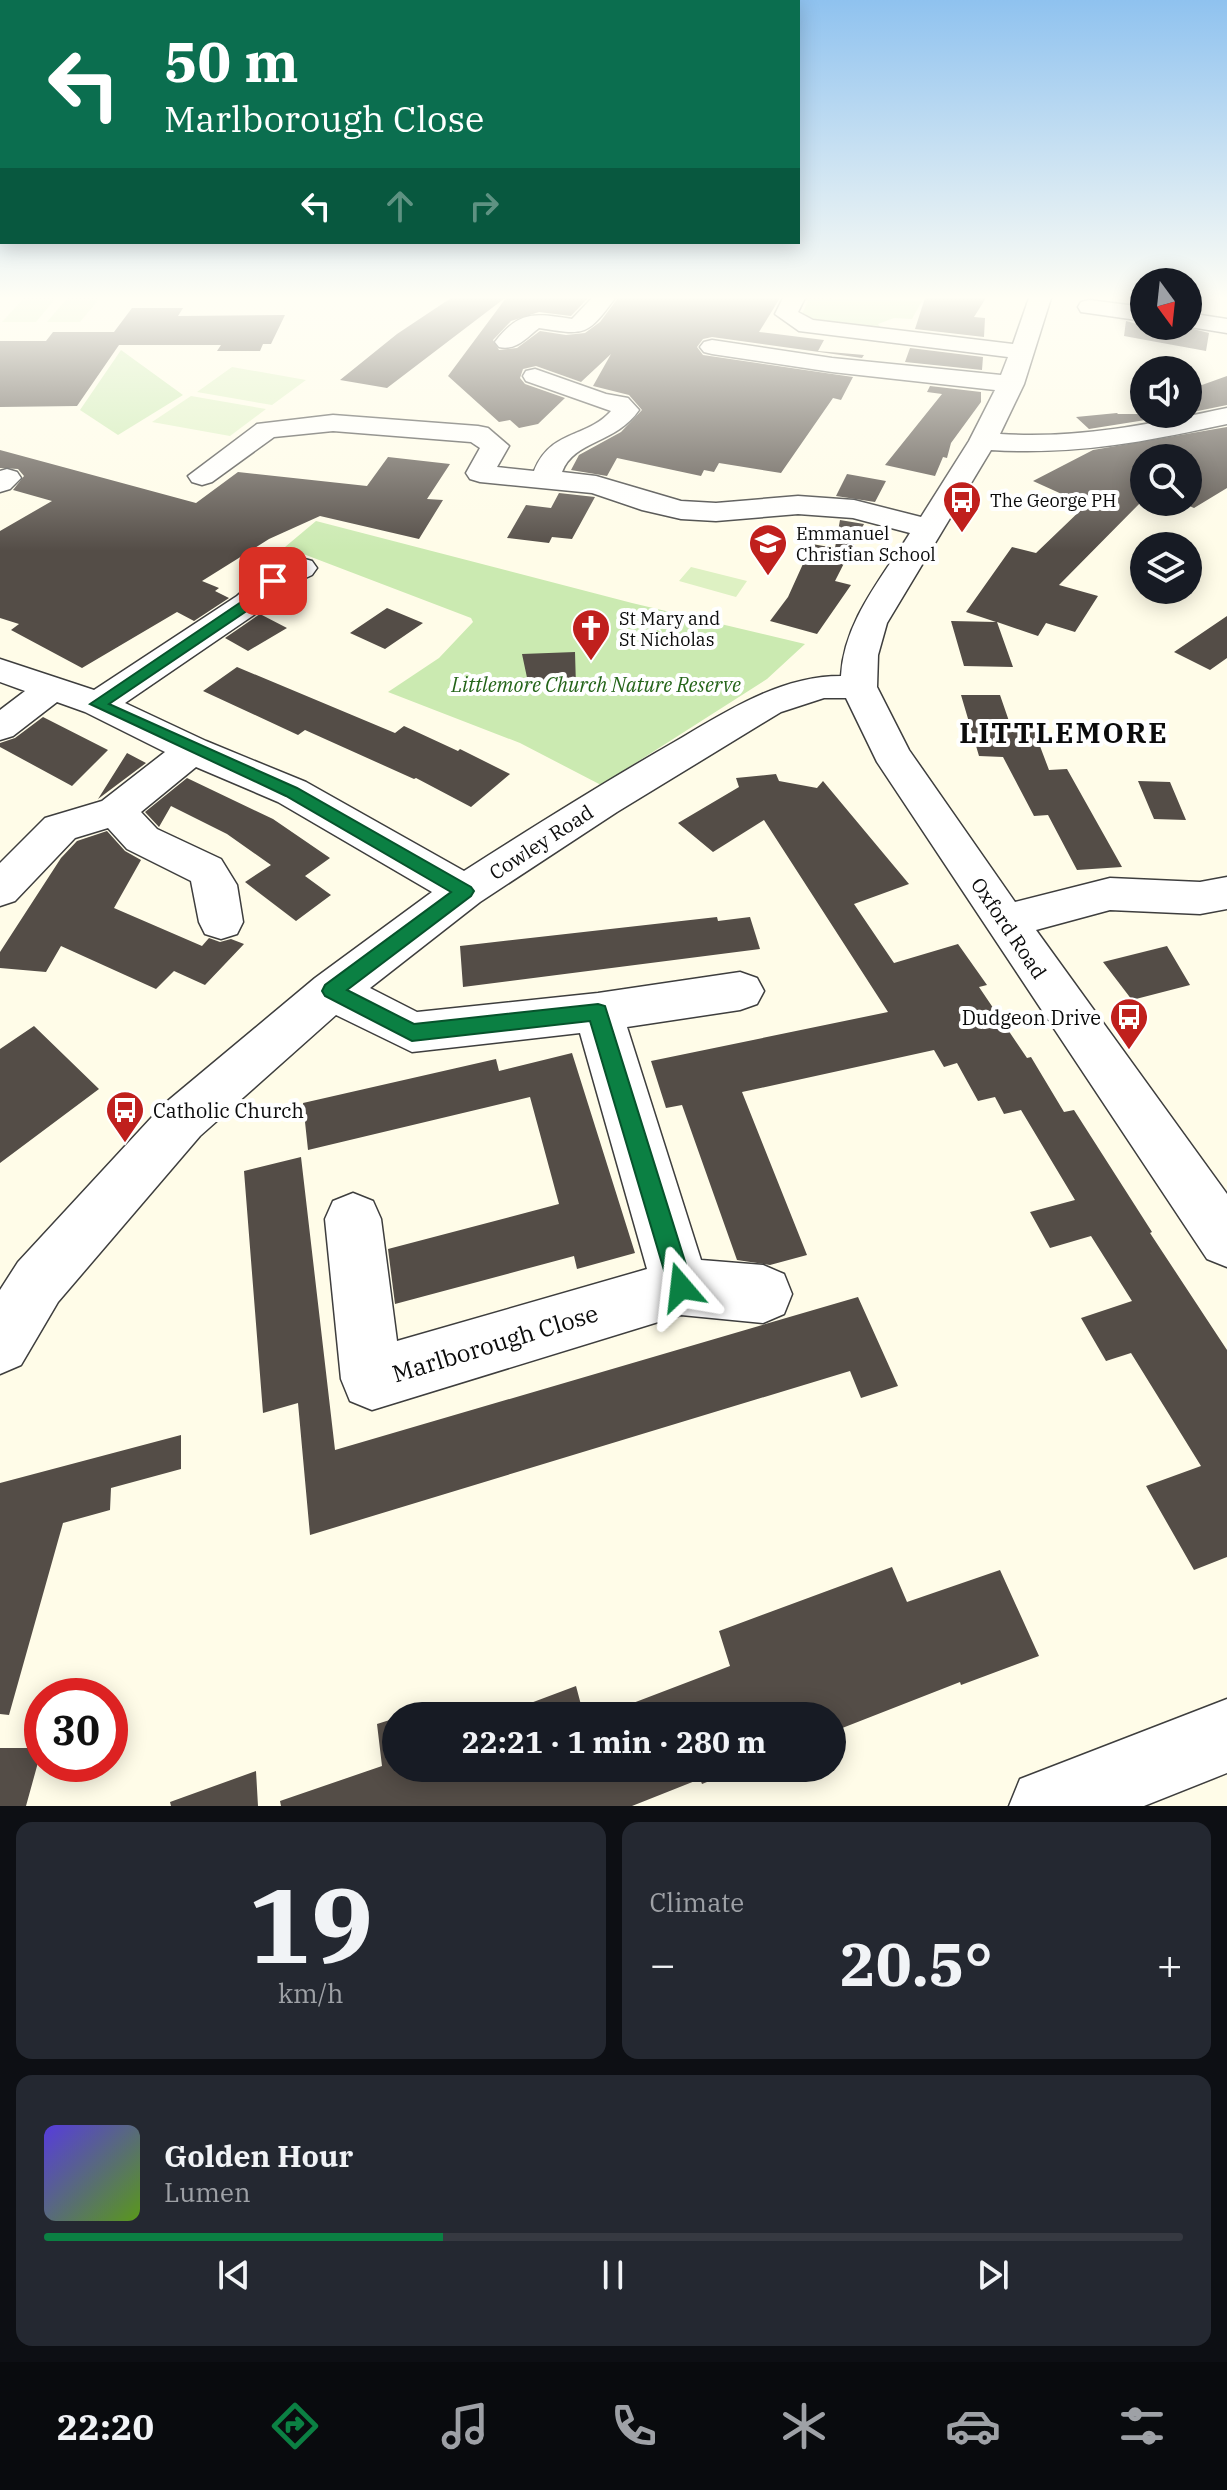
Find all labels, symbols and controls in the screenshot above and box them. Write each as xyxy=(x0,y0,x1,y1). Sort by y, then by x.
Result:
text: 50 m xyxy=(164,25,299,97)
icon: left xyxy=(32,32,136,136)
text: Marlborough Close xyxy=(164,95,484,142)
icon: left xyxy=(294,184,338,228)
icon: ahead xyxy=(378,184,422,228)
icon: right xyxy=(462,184,506,228)
north arrow xyxy=(1130,268,1202,340)
map controls xyxy=(1130,268,1202,604)
button: sound xyxy=(1130,356,1202,428)
button: search xyxy=(1130,444,1202,516)
bus stop icon: The George PH xyxy=(941,479,983,534)
place label: The George PH xyxy=(990,489,1116,512)
school or university icon: Emmanuel Christian School xyxy=(747,522,789,577)
place label: Emmanuel Christian School xyxy=(796,522,936,566)
button: layers xyxy=(1130,532,1202,604)
pin xyxy=(239,547,307,615)
icon: arrive xyxy=(251,559,295,603)
church icon: St Mary and St Nicholas xyxy=(570,607,612,662)
place label: St Mary and St Nicholas xyxy=(619,607,720,651)
park label: Littlemore Church Nature Reserve xyxy=(450,671,741,698)
district label: LITTLEMORE xyxy=(959,714,1169,751)
street label: Cowley Road xyxy=(484,798,598,886)
street label: Oxford Road xyxy=(965,872,1053,984)
bus stop icon: Dudgeon Drive xyxy=(1108,996,1150,1051)
place label: Dudgeon Drive xyxy=(962,1004,1101,1031)
bus stop icon: Catholic Church xyxy=(104,1089,146,1144)
place label: Catholic Church xyxy=(153,1097,304,1124)
position arrow xyxy=(639,1245,723,1329)
street label: Marlborough Close xyxy=(388,1296,602,1390)
speed limit sign: 30 xyxy=(24,1678,128,1782)
text: 22:21 · 1 min · 280 m xyxy=(462,1722,766,1761)
text: 19 xyxy=(248,1856,373,1992)
text: Climate xyxy=(650,1885,744,1919)
text: 20.5° xyxy=(840,1924,993,2003)
text: − xyxy=(650,1935,676,1992)
text: + xyxy=(1157,1935,1183,1992)
text: km/h xyxy=(278,1976,344,2010)
text: Golden Hour xyxy=(164,2136,353,2175)
text: Lumen xyxy=(164,2175,251,2209)
icon: previous xyxy=(212,2253,256,2297)
icon: pause xyxy=(591,2253,635,2297)
icon: next xyxy=(971,2253,1015,2297)
icon: directions xyxy=(267,2398,323,2454)
icon: music xyxy=(437,2398,493,2454)
icon: phone xyxy=(606,2398,662,2454)
icon: climate xyxy=(776,2398,832,2454)
icon: car xyxy=(945,2398,1001,2454)
icon: filters xyxy=(1114,2398,1170,2454)
text: 22:20 xyxy=(57,2403,154,2450)

